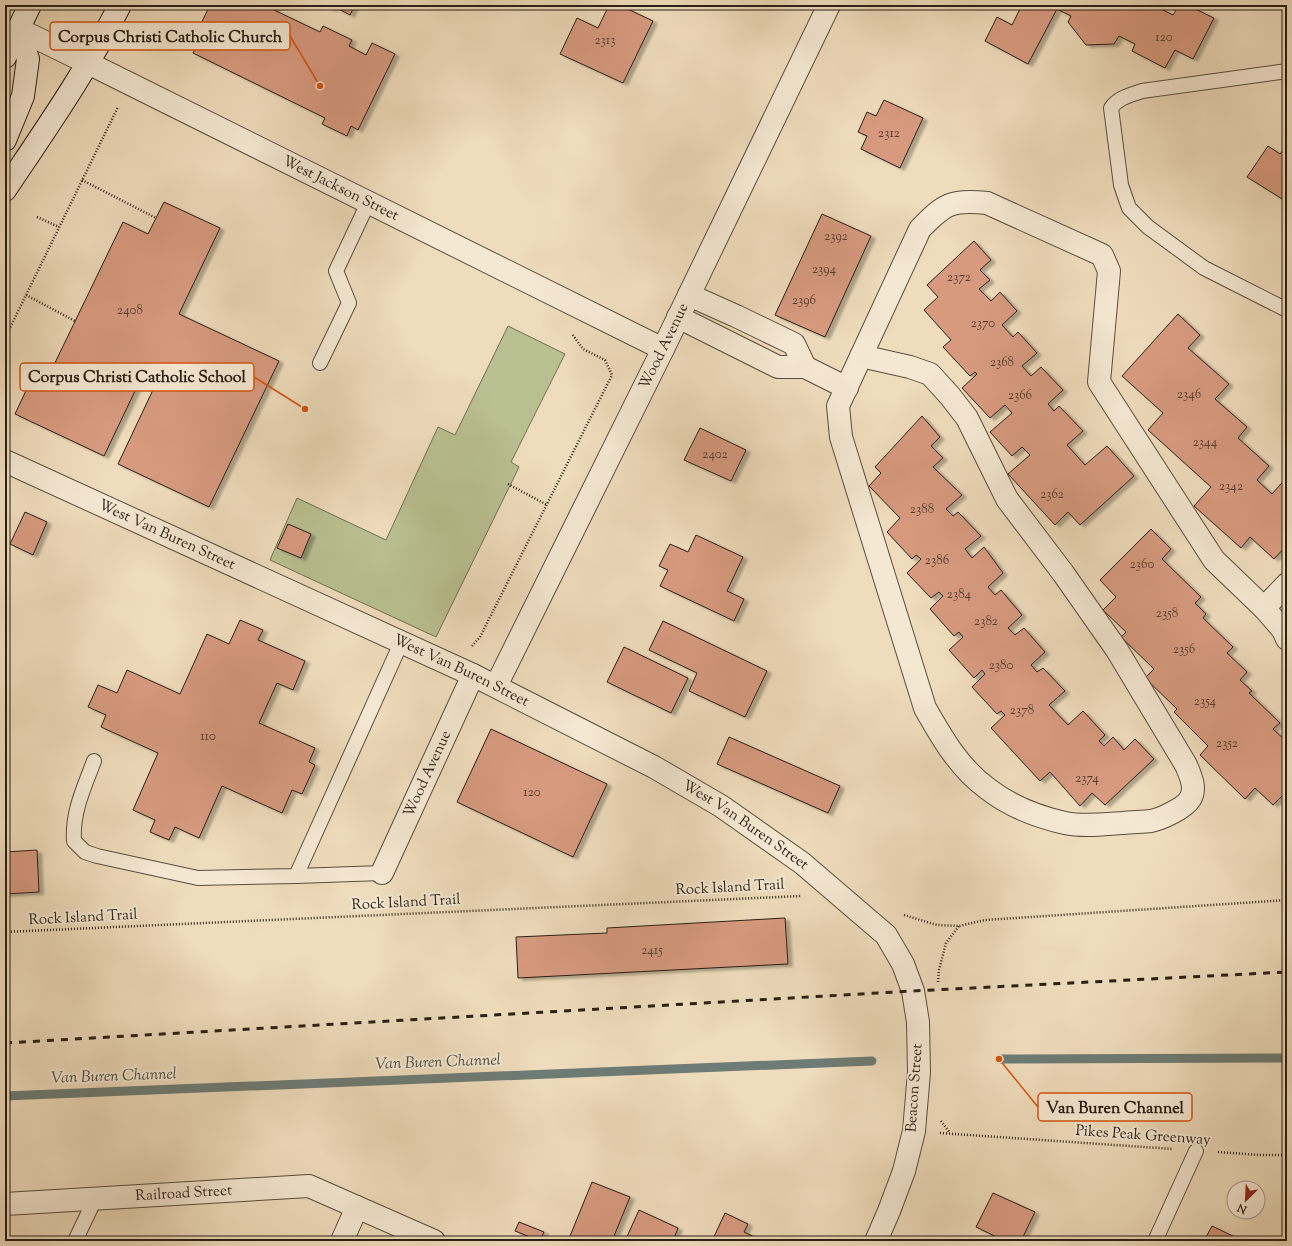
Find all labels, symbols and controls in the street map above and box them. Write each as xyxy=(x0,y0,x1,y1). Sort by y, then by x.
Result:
callout: Corpus Christi Catholic Church xyxy=(50,22,290,50)
text: Corpus Christi Catholic Church xyxy=(58,27,283,50)
house number: 120 xyxy=(1155,29,1173,47)
house number: 2313 xyxy=(594,32,616,50)
house number: 2312 xyxy=(878,125,900,143)
street label: West Jackson Street xyxy=(279,151,402,226)
house number: 2392 xyxy=(824,228,848,246)
house number: 2394 xyxy=(812,261,836,279)
house number: 2372 xyxy=(947,269,971,287)
house number: 2396 xyxy=(792,292,816,310)
street label: Wood Avenue xyxy=(634,300,694,393)
house number: 2408 xyxy=(117,302,143,320)
house number: 2370 xyxy=(971,315,995,333)
house number: 2368 xyxy=(990,354,1014,372)
callout: Corpus Christi Catholic School xyxy=(20,363,254,391)
text: Corpus Christi Catholic School xyxy=(28,367,247,390)
house number: 2346 xyxy=(1177,386,1201,404)
house number: 2366 xyxy=(1008,387,1032,405)
house number: 2344 xyxy=(1193,434,1218,452)
house number: 2402 xyxy=(702,446,728,464)
house number: 2342 xyxy=(1219,478,1243,496)
house number: 2362 xyxy=(1040,486,1064,504)
street label: West Van Buren Street xyxy=(95,495,239,575)
house number: 2388 xyxy=(910,501,934,519)
house number: 2386 xyxy=(925,552,949,570)
house number: 2360 xyxy=(1130,556,1154,574)
house number: 2384 xyxy=(947,586,972,604)
house number: 2358 xyxy=(1156,605,1178,623)
house number: 2382 xyxy=(974,613,998,631)
street label: West Van Buren Street xyxy=(390,629,533,712)
house number: 2356 xyxy=(1173,641,1195,659)
house number: 2380 xyxy=(989,657,1013,675)
house number: 2354 xyxy=(1194,693,1217,711)
house number: 2378 xyxy=(1010,702,1034,720)
street label: Wood Avenue xyxy=(398,727,457,821)
house number: 110 xyxy=(200,728,216,746)
house number: 2352 xyxy=(1216,735,1238,753)
house number: 2374 xyxy=(1075,770,1099,788)
street label: West Van Buren Street xyxy=(678,775,813,875)
house number: 120 xyxy=(523,784,541,802)
street label: Rock Island Trail xyxy=(675,875,785,901)
street label: Rock Island Trail xyxy=(351,890,461,916)
street label: Rock Island Trail xyxy=(28,905,138,931)
house number: 2415 xyxy=(641,942,663,960)
street label: Beacon Street xyxy=(901,1043,929,1133)
water label: Van Buren Channel xyxy=(375,1049,501,1077)
water label: Van Buren Channel xyxy=(51,1063,177,1091)
callout: Van Buren Channel xyxy=(1038,1093,1192,1121)
text: Van Buren Channel xyxy=(1046,1098,1185,1121)
street label: Pikes Peak Greenway xyxy=(1075,1121,1212,1151)
street label: Railroad Street xyxy=(135,1180,233,1207)
north arrow xyxy=(1226,1180,1266,1220)
text: N xyxy=(1235,1199,1251,1218)

